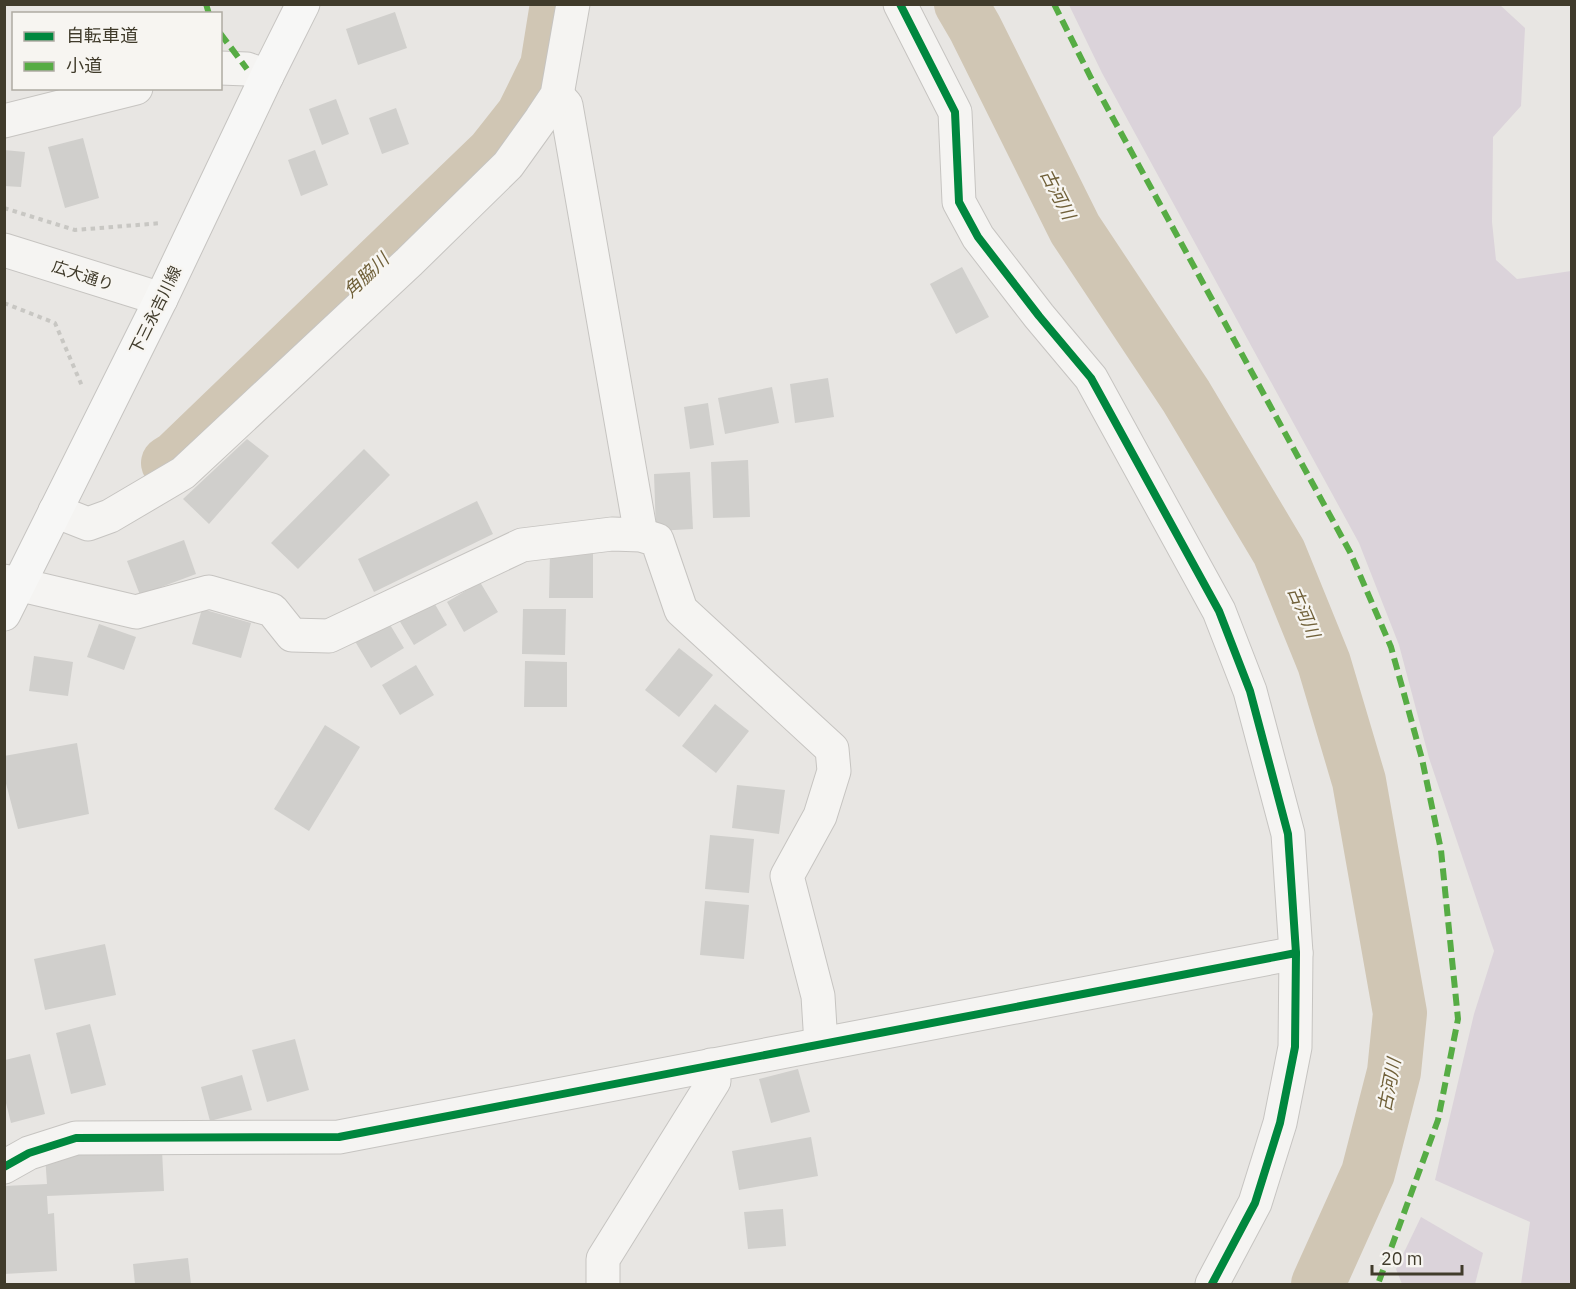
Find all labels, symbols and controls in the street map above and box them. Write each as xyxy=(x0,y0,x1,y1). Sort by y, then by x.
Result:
legend xyxy=(12,12,222,90)
text: 自転車道 xyxy=(66,24,138,47)
text: 小道 xyxy=(66,54,102,77)
water label: 古河川 xyxy=(1035,165,1081,225)
water label: 角脇川 xyxy=(339,247,395,302)
street label: 広大通り xyxy=(49,256,117,294)
street label: 下三永吉川線 xyxy=(125,262,185,358)
water label: 古河川 xyxy=(1283,583,1326,643)
water label: 古河川 xyxy=(1373,1054,1406,1114)
scale bar xyxy=(1372,1238,1462,1276)
text: 20 m xyxy=(1381,1247,1423,1270)

